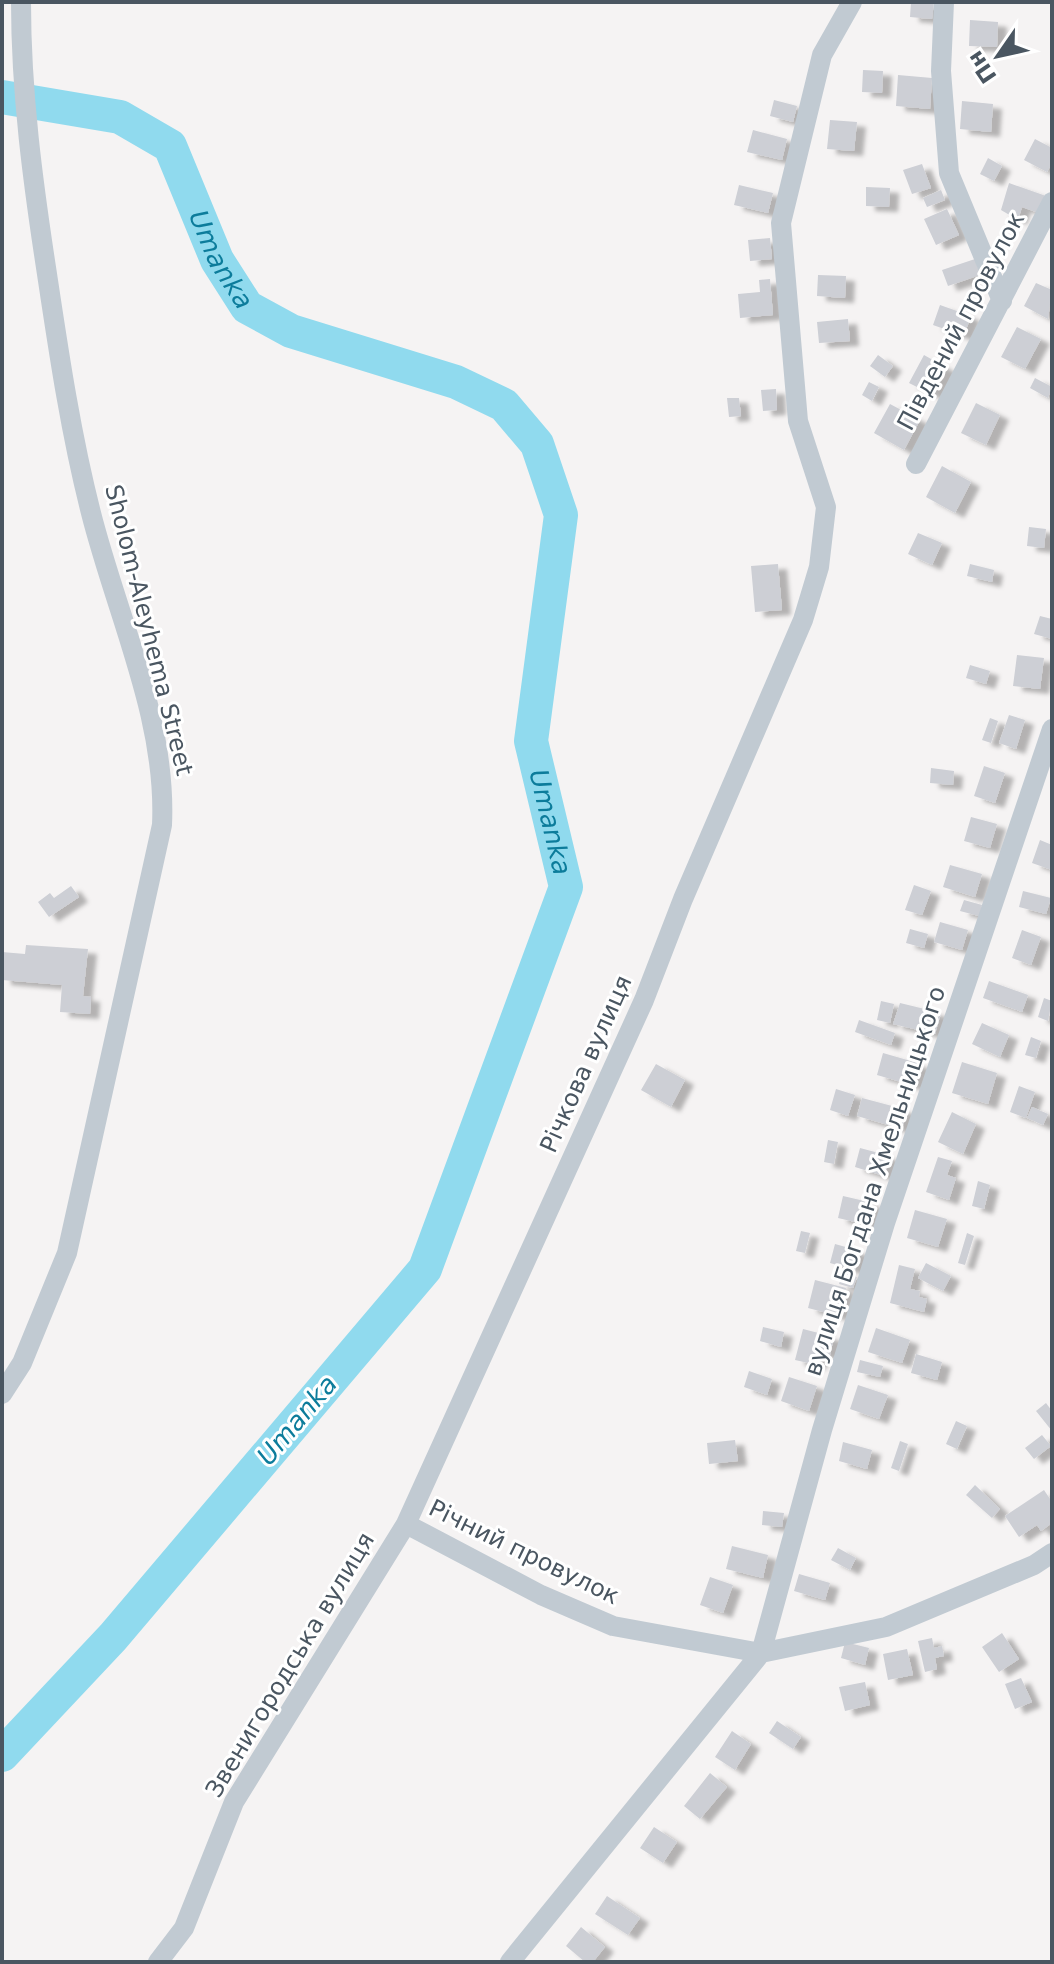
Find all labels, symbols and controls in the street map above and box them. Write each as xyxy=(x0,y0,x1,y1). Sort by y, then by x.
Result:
north arrow xyxy=(958,16,1038,96)
text: Пн xyxy=(962,46,1002,88)
water label: Umanka xyxy=(183,206,259,315)
street label: Південий провулок xyxy=(892,207,1030,435)
street label: Sholom-Aleyhema Street xyxy=(99,482,199,778)
water label: Umanka xyxy=(523,766,578,878)
street label: Річкова вулиця xyxy=(534,971,638,1157)
street label: вулиця Богдана Хмельницького xyxy=(799,983,951,1379)
water label: Umanka xyxy=(251,1369,343,1471)
street label: Річний провулок xyxy=(424,1494,624,1610)
street label: Звенигородська вулиця xyxy=(200,1528,380,1802)

